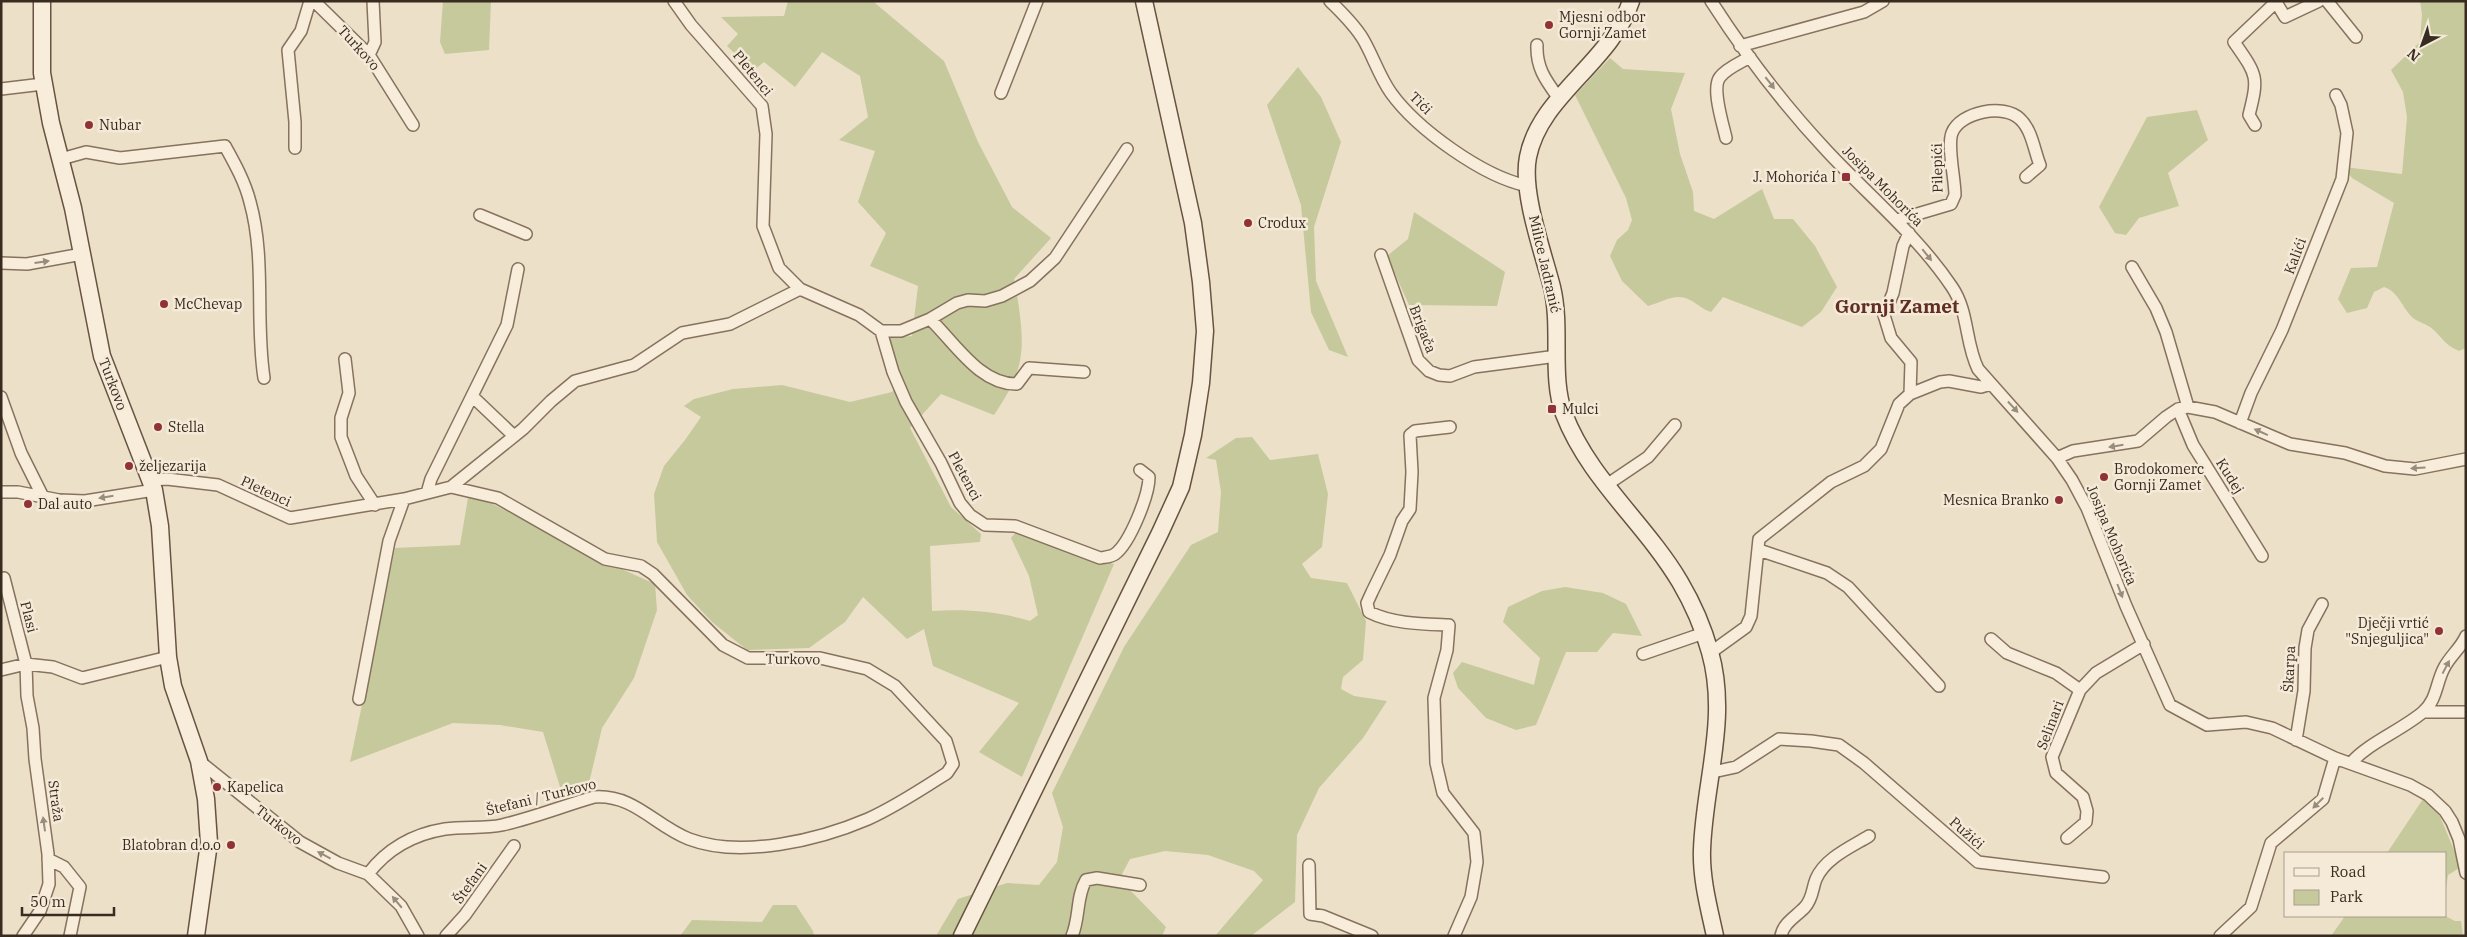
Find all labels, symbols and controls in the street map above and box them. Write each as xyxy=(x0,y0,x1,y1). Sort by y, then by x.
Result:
place label: Mjesni odbor Gornji Zamet xyxy=(1559,8,1646,42)
marker: Mjesni odbor Gornji Zamet xyxy=(1543,19,1555,31)
north arrow xyxy=(2397,20,2447,70)
street label: Turkovo xyxy=(334,22,384,74)
text: N xyxy=(2403,44,2424,65)
street label: Pletenci xyxy=(729,47,777,99)
one-way arrow xyxy=(1765,76,1775,90)
street label: Tići xyxy=(1406,88,1436,118)
place label: Nubar xyxy=(99,116,142,134)
marker: Nubar xyxy=(83,119,95,131)
street label: Josipa Mohorića xyxy=(1839,142,1928,231)
street label: Pilepići xyxy=(1928,143,1946,193)
place label: J. Mohorića I xyxy=(1753,168,1836,186)
marker: J. Mohorića I xyxy=(1840,171,1852,183)
street label: Milice Jadranić xyxy=(1525,213,1565,315)
place label: Crodux xyxy=(1258,214,1306,232)
marker: Crodux xyxy=(1242,217,1254,229)
street label: Kalići xyxy=(2280,235,2310,277)
one-way arrow xyxy=(1921,248,1932,261)
one-way arrow xyxy=(34,257,50,265)
district label: Gornji Zamet xyxy=(1835,294,1959,318)
place label: McChevap xyxy=(174,295,242,313)
marker: McChevap xyxy=(158,298,170,310)
street label: Brigača xyxy=(1406,302,1440,356)
street label: Turkovo xyxy=(95,355,131,413)
place label: Mulci xyxy=(1562,400,1599,418)
one-way arrow xyxy=(2007,401,2019,413)
marker: Mulci xyxy=(1546,403,1558,415)
place label: Stella xyxy=(168,418,205,436)
marker: Stella xyxy=(152,421,164,433)
one-way arrow xyxy=(2254,428,2268,436)
one-way arrow xyxy=(2107,442,2123,450)
street label: Pletenci xyxy=(944,448,986,504)
street label: Kudej xyxy=(2212,455,2248,497)
place label: željezarija xyxy=(139,457,207,475)
marker: željezarija xyxy=(123,460,135,472)
place label: Brodokomerc Gornji Zamet xyxy=(2114,460,2204,494)
one-way arrow xyxy=(2410,464,2426,472)
marker: Brodokomerc Gornji Zamet xyxy=(2098,471,2110,483)
street label: Pletenci xyxy=(238,472,294,510)
street label: Josipa Mohorića xyxy=(2083,482,2141,588)
place label: Mesnica Branko xyxy=(1943,491,2049,509)
one-way arrow xyxy=(97,494,113,502)
marker: Mesnica Branko xyxy=(2053,494,2065,506)
place label: Dal auto xyxy=(38,495,92,513)
marker: Dal auto xyxy=(22,498,34,510)
one-way arrow xyxy=(2117,584,2125,598)
street label: Plasi xyxy=(16,599,42,635)
place label: Dječji vrtić "Snjeguljica" xyxy=(2345,614,2429,648)
marker: Dječji vrtić "Snjeguljica" xyxy=(2433,625,2445,637)
street label: Škarpa xyxy=(2278,645,2299,693)
street label: Turkovo xyxy=(766,650,821,668)
one-way arrow xyxy=(2442,660,2450,674)
street label: Selinari xyxy=(2032,698,2068,752)
street label: Štefani / Turkovo xyxy=(484,774,598,819)
place label: Kapelica xyxy=(227,778,284,796)
street label: Straža xyxy=(44,779,68,823)
marker: Kapelica xyxy=(211,781,223,793)
one-way arrow xyxy=(2312,796,2324,808)
street label: Turkovo xyxy=(252,801,306,849)
street label: Pužići xyxy=(1946,813,1988,853)
one-way arrow xyxy=(40,816,48,832)
place label: Blatobran d.o.o xyxy=(122,836,221,854)
marker: Blatobran d.o.o xyxy=(225,839,237,851)
one-way arrow xyxy=(316,851,331,859)
legend xyxy=(2284,852,2447,917)
street label: Štefani xyxy=(448,858,491,907)
text: Road xyxy=(2330,862,2366,881)
scale bar xyxy=(22,884,115,916)
text: Park xyxy=(2330,887,2363,906)
text: 50 m xyxy=(30,892,66,911)
one-way arrow xyxy=(391,896,402,909)

